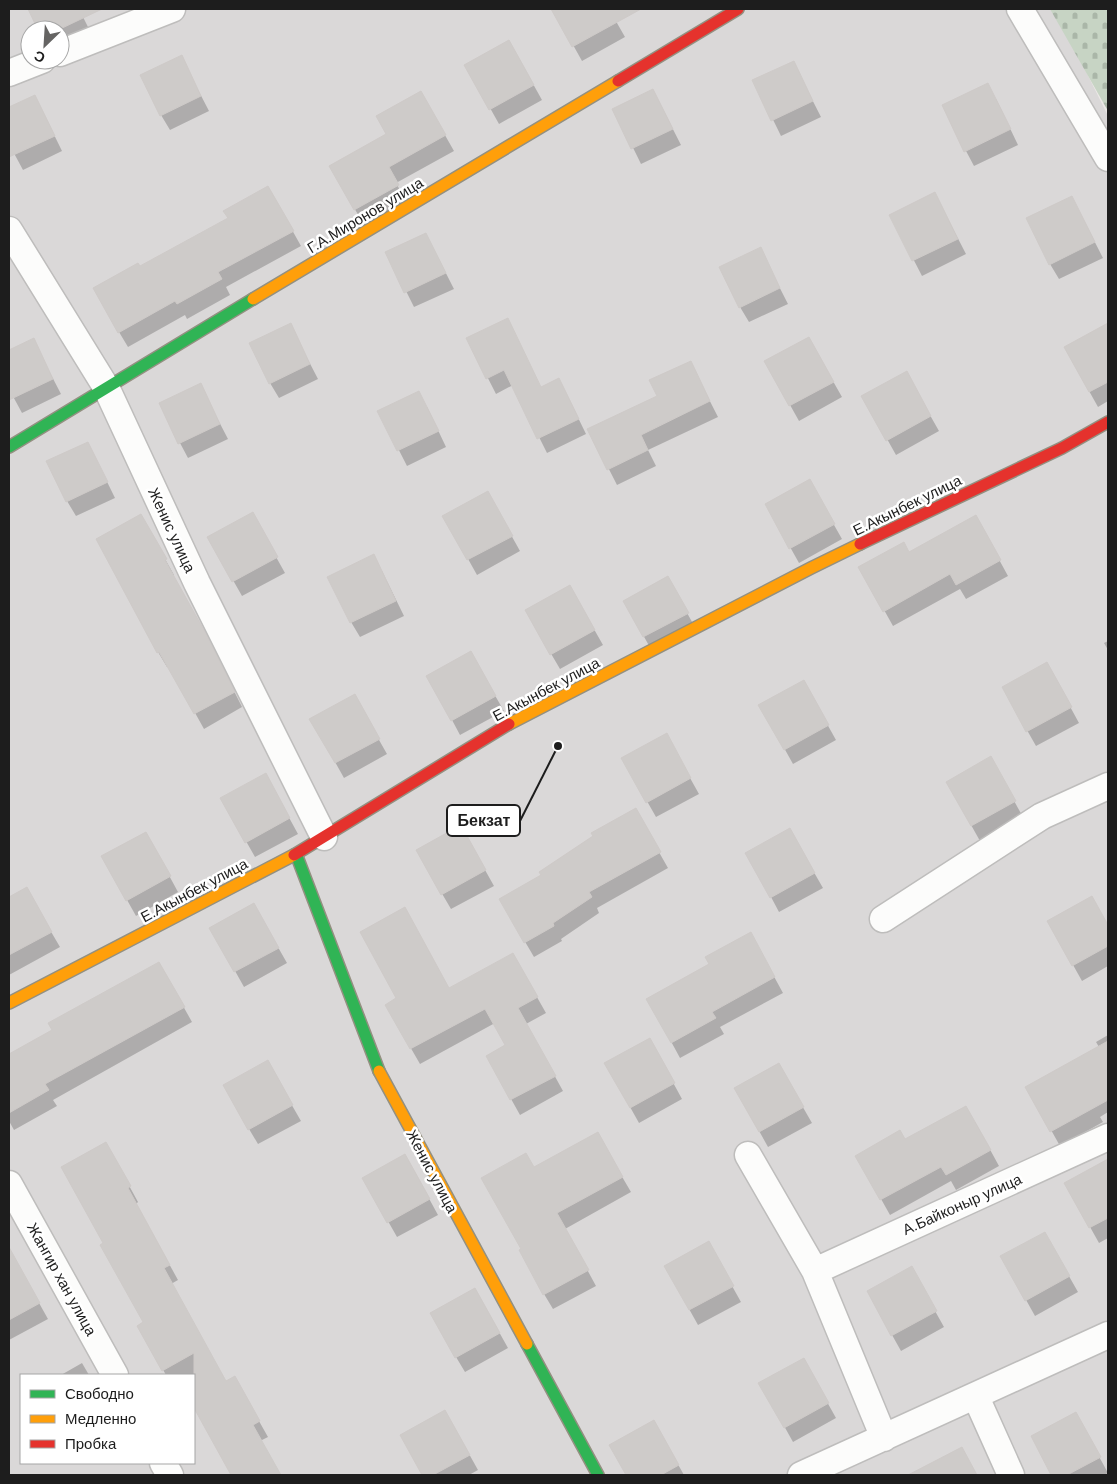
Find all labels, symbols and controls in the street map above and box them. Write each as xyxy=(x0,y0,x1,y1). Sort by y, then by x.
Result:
north arrow xyxy=(20,20,70,70)
text: С xyxy=(32,47,47,66)
street label: Г.А.Миронов улица xyxy=(304,173,427,256)
street label: Е.Акынбек улица xyxy=(850,471,965,539)
street label: Женис улица xyxy=(145,485,199,576)
street label: Е.Акынбек улица xyxy=(490,653,603,724)
callout: Бекзат xyxy=(447,805,520,836)
text: Бекзат xyxy=(458,812,511,829)
street label: Е.Акынбек улица xyxy=(138,854,251,925)
street label: Женис улица xyxy=(403,1127,461,1216)
street label: А.Байконыр улица xyxy=(900,1170,1025,1238)
street label: Жангир хан улица xyxy=(24,1220,100,1339)
legend xyxy=(20,1374,195,1464)
text: Свободно xyxy=(65,1385,134,1402)
text: Медленно xyxy=(65,1410,136,1427)
text: Пробка xyxy=(65,1435,117,1452)

